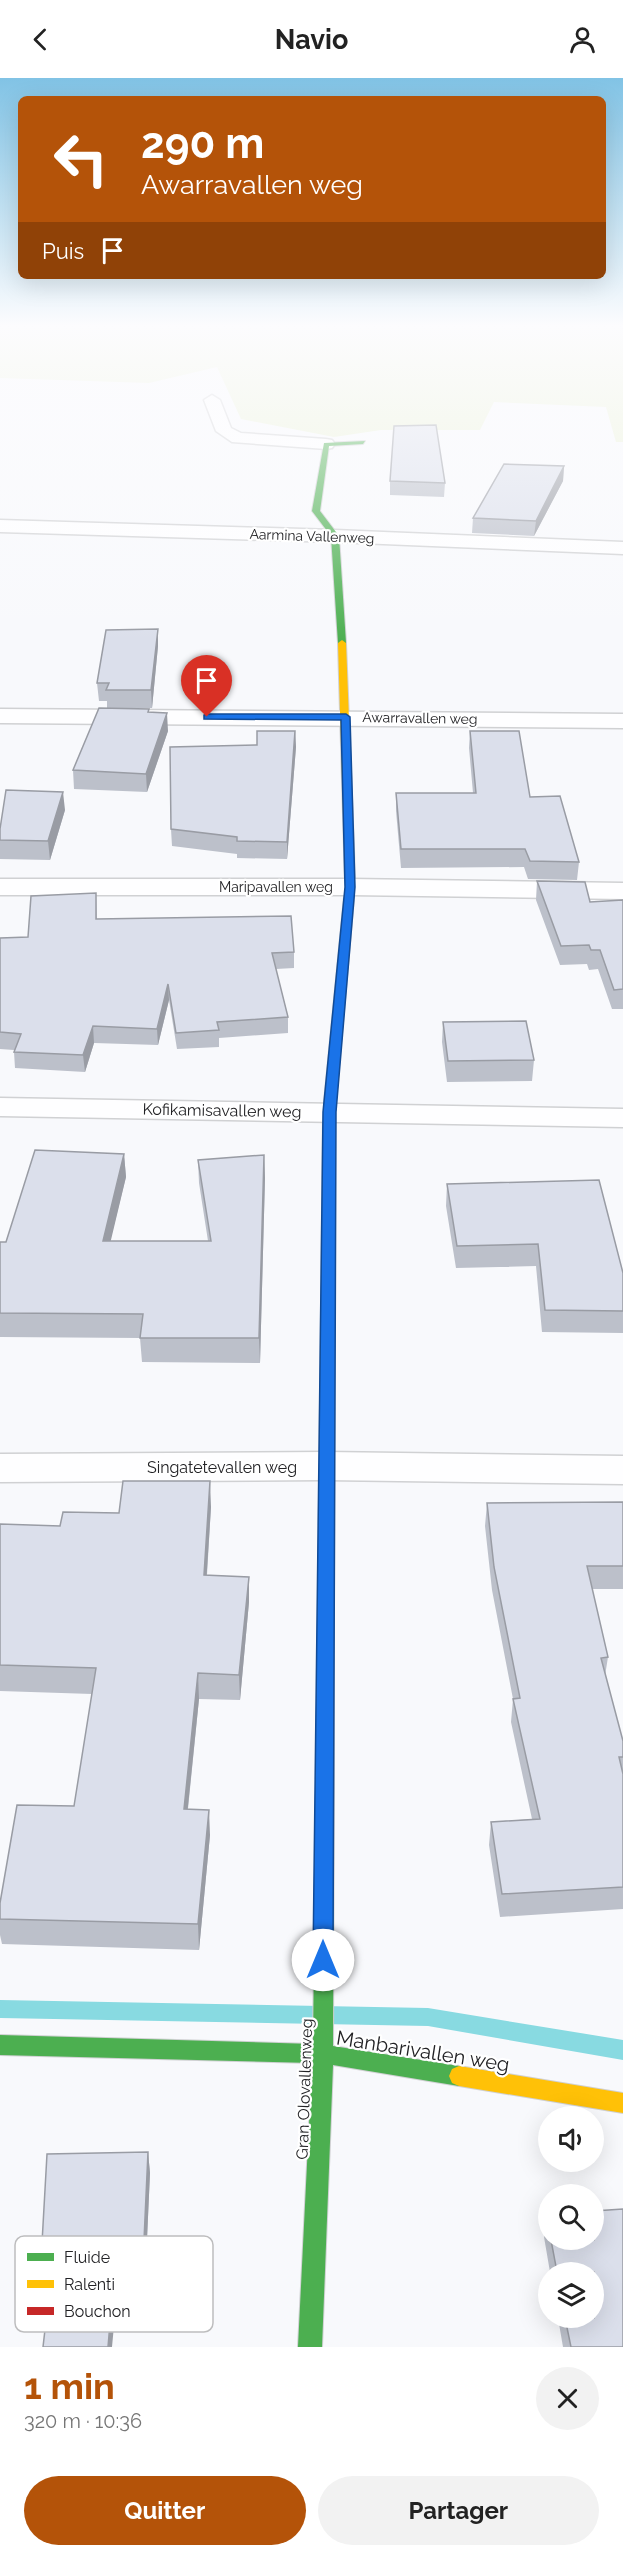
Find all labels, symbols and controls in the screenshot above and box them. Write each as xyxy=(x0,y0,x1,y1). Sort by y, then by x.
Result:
icon: back xyxy=(24,23,57,56)
icon: person xyxy=(566,23,599,56)
text: Navio xyxy=(275,24,348,55)
text: 290 m xyxy=(141,119,264,168)
icon: left xyxy=(42,120,120,198)
text: Awarravallen weg xyxy=(141,169,363,200)
icon: arrive xyxy=(96,234,129,267)
text: Puis xyxy=(42,238,84,264)
street label: Aarmina Vallenweg xyxy=(249,526,375,546)
pin xyxy=(181,655,232,717)
icon: arrive xyxy=(190,664,223,697)
street label: Awarravallen weg xyxy=(362,709,478,727)
street label: Maripavallen weg xyxy=(219,879,333,895)
street label: Kofikamisavallen weg xyxy=(142,1100,302,1121)
street label: Singatetevallen weg xyxy=(147,1458,297,1477)
position arrow xyxy=(291,1928,355,1992)
street label: Gran Olovallenweg xyxy=(293,2018,316,2160)
street label: Manbarivallen weg xyxy=(335,2025,511,2077)
map controls xyxy=(538,2106,604,2328)
button: sound xyxy=(538,2106,604,2172)
button: search xyxy=(538,2184,604,2250)
legend xyxy=(15,2236,213,2332)
text: Fluide xyxy=(64,2248,110,2267)
button: layers xyxy=(538,2262,604,2328)
text: Ralenti xyxy=(64,2275,115,2294)
text: Bouchon xyxy=(64,2302,131,2321)
text: 1 min xyxy=(24,2365,115,2407)
button: close xyxy=(536,2367,599,2430)
text: 320 m · 10:36 xyxy=(24,2409,142,2433)
button: Quitter xyxy=(24,2476,306,2545)
button: Partager xyxy=(318,2476,599,2545)

